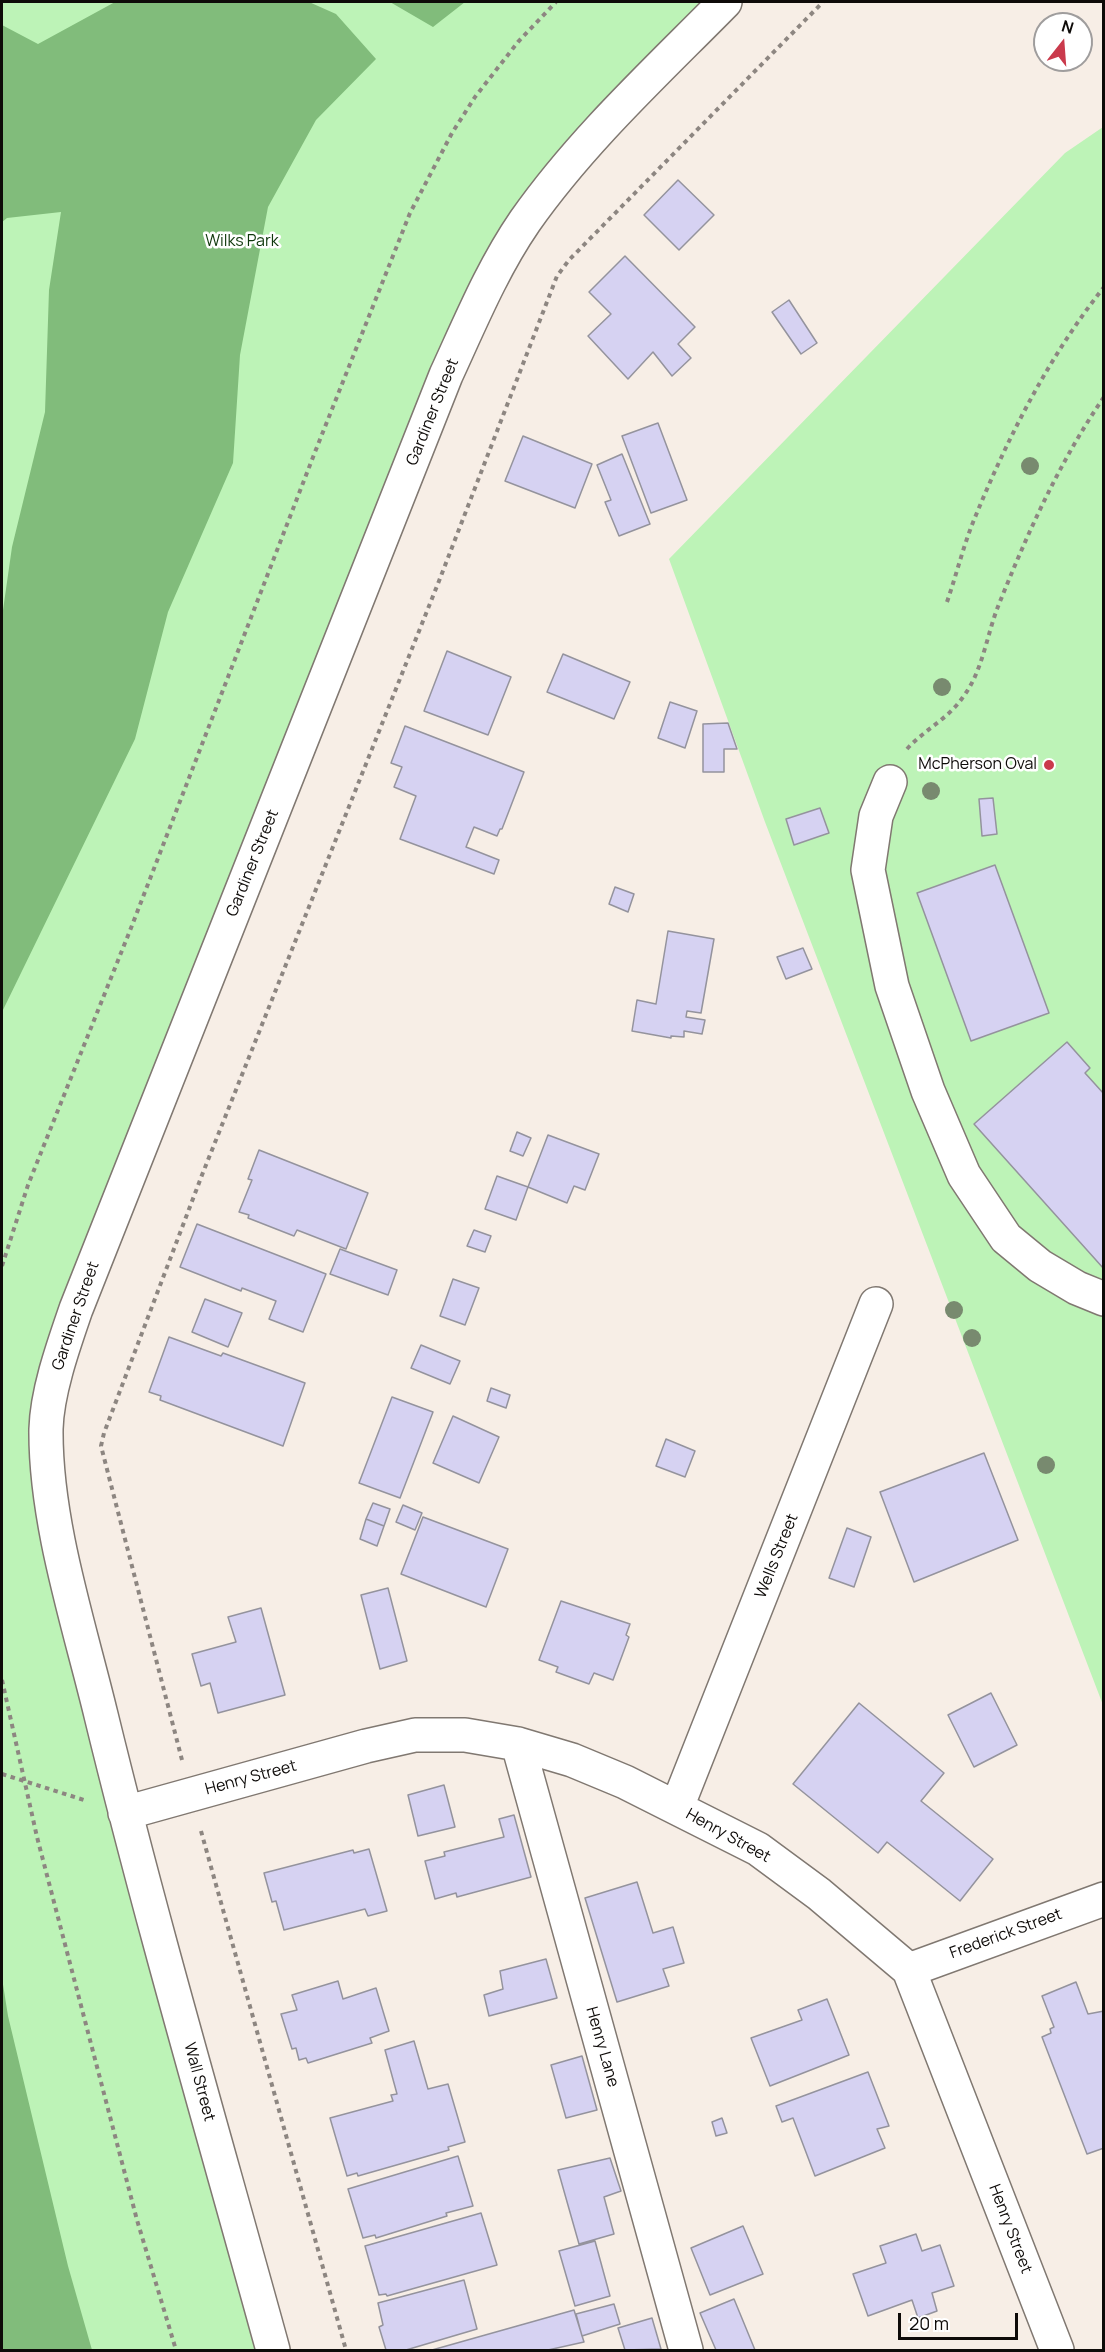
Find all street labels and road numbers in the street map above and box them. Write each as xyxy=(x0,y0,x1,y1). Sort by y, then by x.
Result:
street label: Gardiner Street xyxy=(403,356,463,468)
street label: Gardiner Street xyxy=(223,807,283,919)
street label: Gardiner Street xyxy=(48,1259,104,1373)
street label: Wells Street xyxy=(751,1511,803,1601)
street label: Henry Street xyxy=(203,1757,299,1799)
street label: Henry Street xyxy=(682,1805,774,1867)
street label: Frederick Street xyxy=(947,1905,1065,1963)
street label: Henry Lane xyxy=(581,2005,623,2089)
street label: Wall Street xyxy=(179,2040,219,2124)
street label: Henry Street xyxy=(984,2182,1036,2276)

